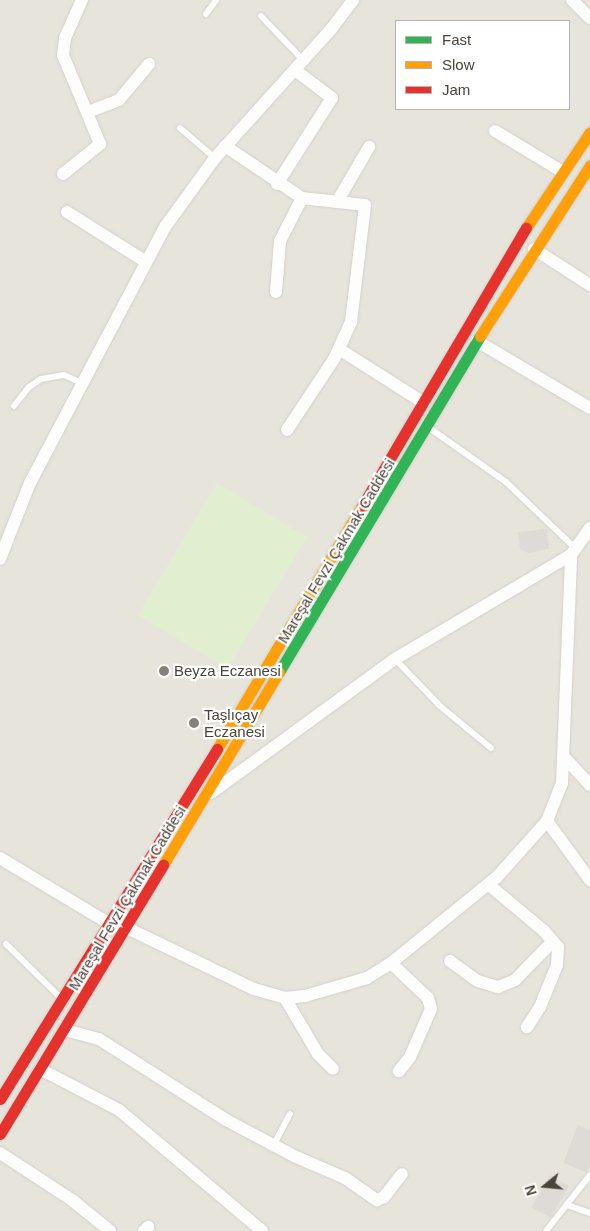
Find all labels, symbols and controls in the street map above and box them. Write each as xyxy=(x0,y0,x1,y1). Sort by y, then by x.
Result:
legend xyxy=(395,20,570,110)
text: Fast xyxy=(442,31,471,48)
text: Slow xyxy=(442,56,475,73)
text: Jam xyxy=(442,81,470,98)
street label: Mareşal Fevzi Çakmak Caddesi xyxy=(274,456,398,646)
place label: Beyza Eczanesi xyxy=(174,662,281,680)
marker: Beyza Eczanesi xyxy=(158,665,170,677)
place label: Taşlıçay Eczanesi xyxy=(204,705,265,740)
marker: Taşlıçay Eczanesi xyxy=(188,717,200,729)
street label: Mareşal Fevzi Çakmak Caddesi xyxy=(65,803,189,993)
north arrow xyxy=(520,1161,570,1211)
text: N xyxy=(522,1183,540,1198)

